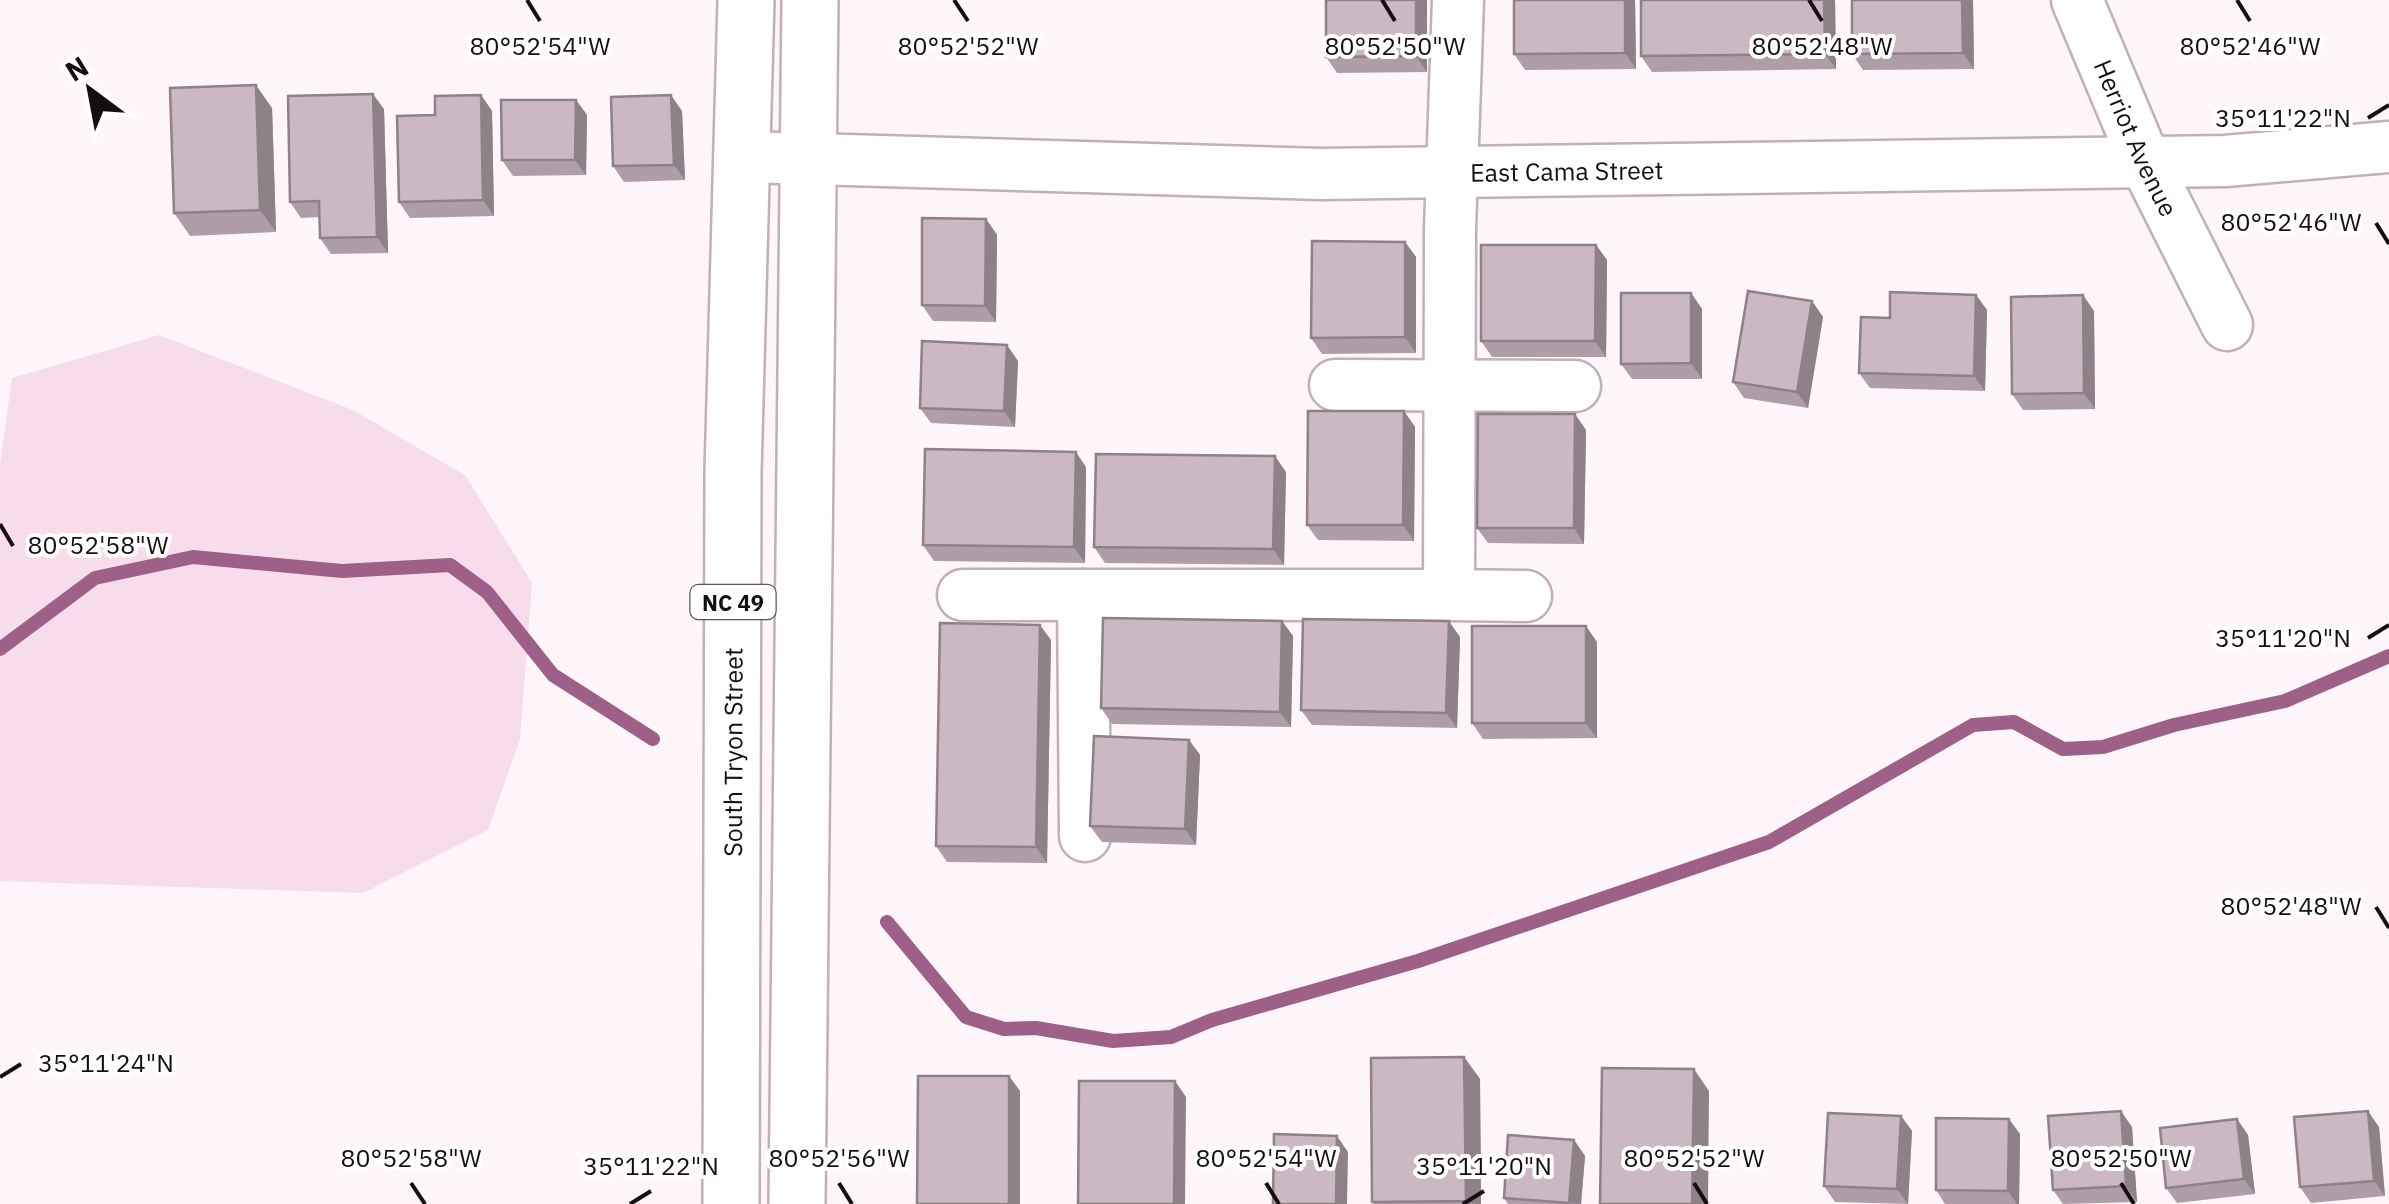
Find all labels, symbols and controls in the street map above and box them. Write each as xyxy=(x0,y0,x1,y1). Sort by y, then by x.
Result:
text: 80°52'54"W xyxy=(470,29,610,62)
text: 80°52'52"W xyxy=(898,29,1038,62)
text: 80°52'50"W xyxy=(1325,29,1465,62)
text: 80°52'48"W xyxy=(1752,29,1892,62)
text: 80°52'46"W xyxy=(2180,29,2320,62)
north arrow xyxy=(40,40,140,140)
text: N xyxy=(58,47,95,89)
street label: Herriot Avenue xyxy=(2087,54,2186,222)
text: 35°11'22"N xyxy=(2215,101,2351,134)
street label: East Cama Street xyxy=(1470,153,1664,188)
text: 80°52'46"W xyxy=(2221,205,2361,238)
text: 80°52'58"W xyxy=(28,528,168,561)
road number: NC 49 xyxy=(690,585,776,619)
text: 35°11'20"N xyxy=(2215,621,2351,654)
street label: South Tryon Street xyxy=(715,647,749,857)
text: 80°52'48"W xyxy=(2221,889,2361,922)
text: 35°11'24"N xyxy=(38,1046,174,1079)
text: 80°52'58"W xyxy=(341,1141,481,1174)
text: 80°52'56"W xyxy=(769,1141,909,1174)
text: 80°52'54"W xyxy=(1196,1141,1336,1174)
text: 80°52'52"W xyxy=(1624,1141,1764,1174)
text: 80°52'50"W xyxy=(2051,1141,2191,1174)
text: 35°11'22"N xyxy=(583,1149,719,1182)
text: 35°11'20"N xyxy=(1416,1149,1552,1182)

